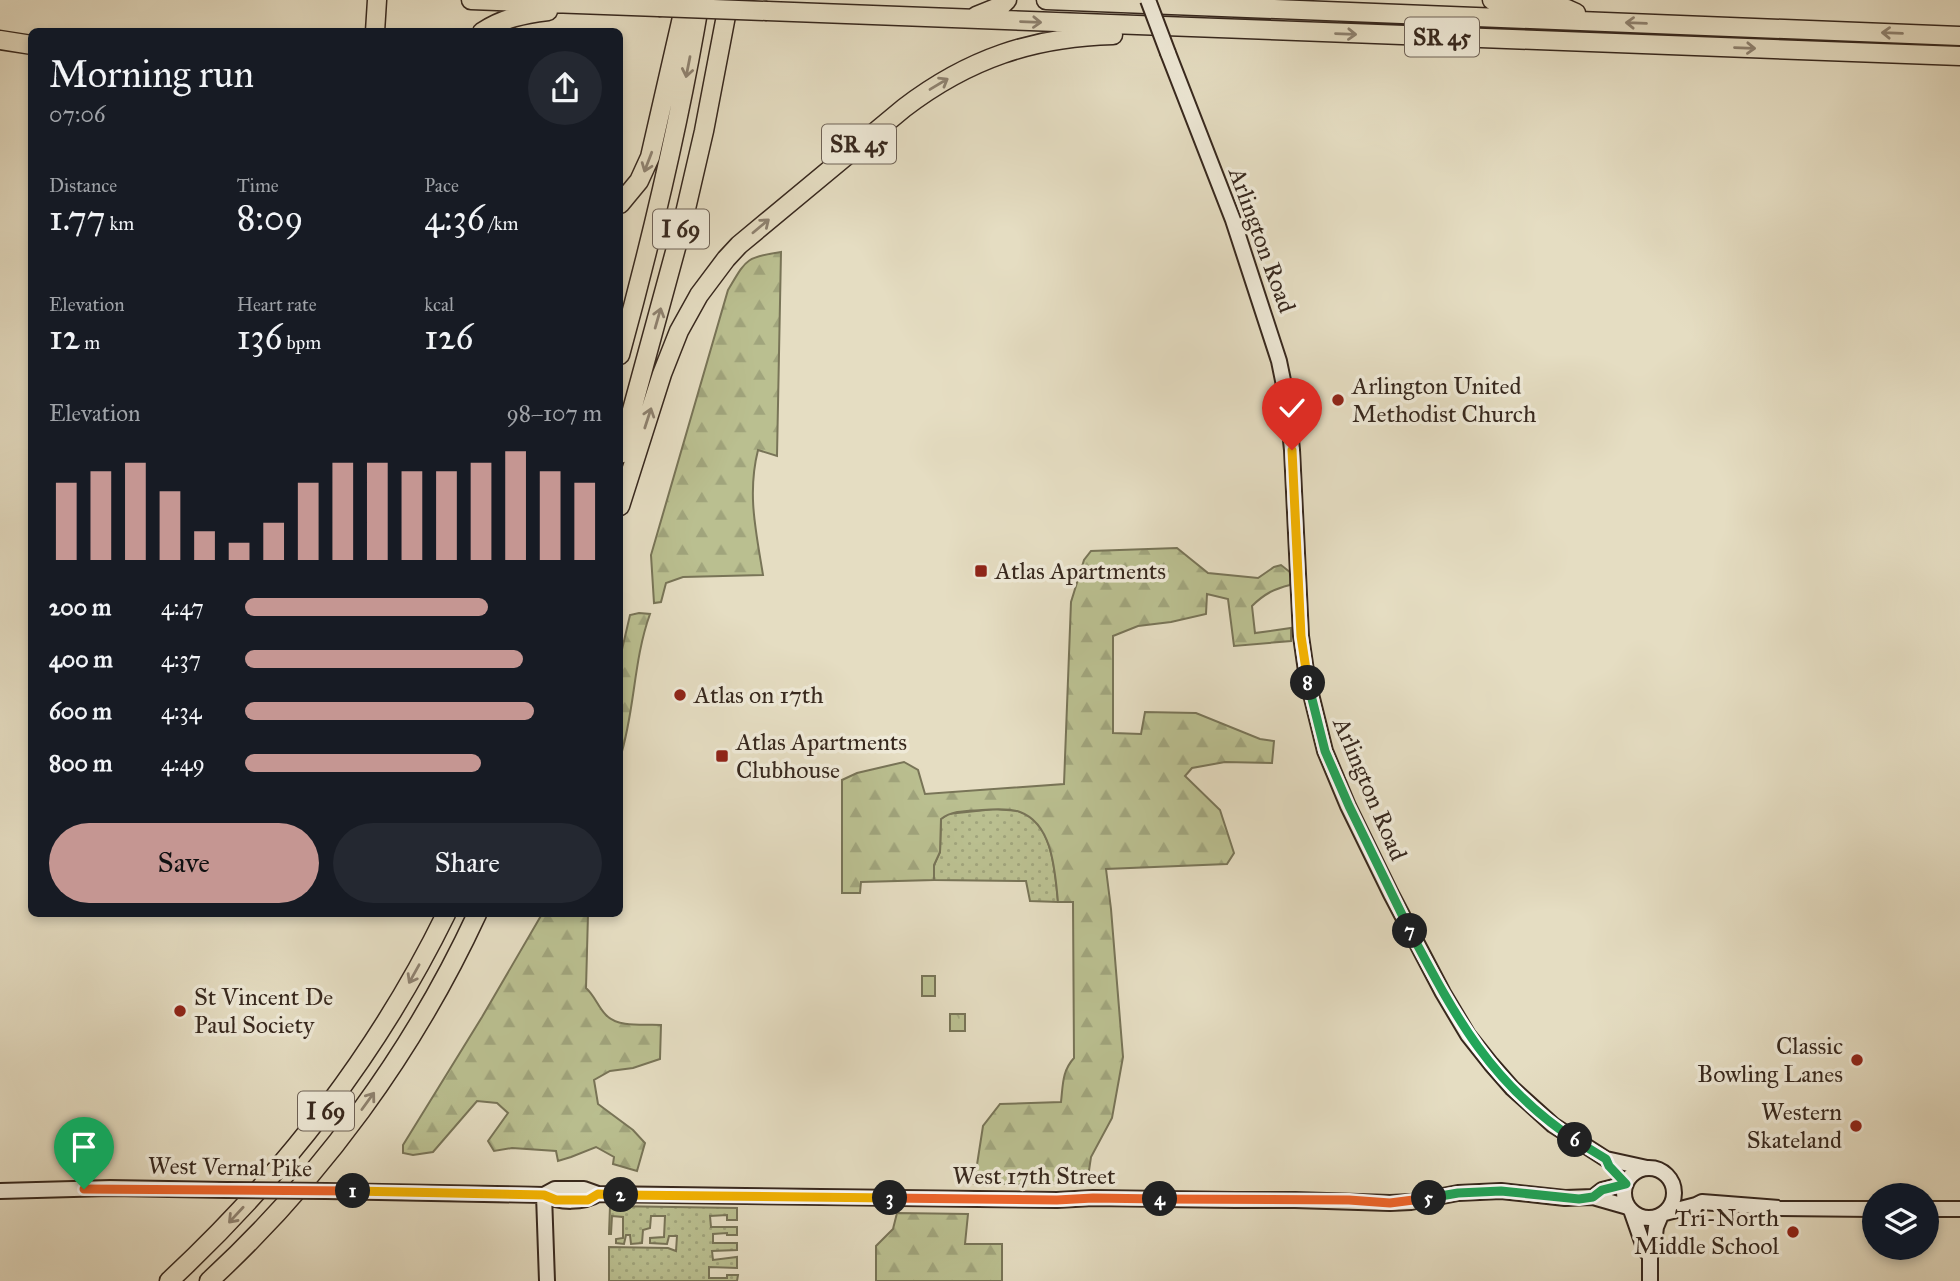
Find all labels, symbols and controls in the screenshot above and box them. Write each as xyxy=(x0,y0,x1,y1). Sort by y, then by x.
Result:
one-way arrow xyxy=(1019,15,1042,28)
one-way arrow xyxy=(1624,16,1647,29)
road number: SR 45 xyxy=(1405,18,1479,56)
one-way arrow xyxy=(1881,26,1904,39)
one-way arrow xyxy=(1334,27,1357,40)
one-way arrow xyxy=(1734,41,1757,54)
text: Morning run xyxy=(49,51,254,97)
button: share xyxy=(528,51,602,125)
one-way arrow xyxy=(681,55,695,78)
one-way arrow xyxy=(928,76,948,90)
text: 07:06 xyxy=(49,100,106,128)
road number: SR 45 xyxy=(822,125,896,164)
one-way arrow xyxy=(641,150,653,172)
street label: Arlington Road xyxy=(1222,162,1302,317)
text: Distance xyxy=(49,174,117,197)
text: Time xyxy=(237,174,279,197)
text: Pace xyxy=(424,174,459,197)
text: 1.77 xyxy=(49,197,105,240)
text: 8:09 xyxy=(237,197,303,240)
text: 4:36 xyxy=(424,197,485,240)
road number: I 69 xyxy=(653,210,709,248)
text: km xyxy=(105,212,134,235)
text: /km xyxy=(485,212,519,235)
one-way arrow xyxy=(752,218,770,233)
text: Elevation xyxy=(49,293,124,316)
text: Heart rate xyxy=(237,293,317,316)
text: kcal xyxy=(424,293,454,316)
one-way arrow xyxy=(652,307,665,329)
text: 12 xyxy=(49,316,80,359)
text: 136 xyxy=(237,316,282,359)
text: 126 xyxy=(424,316,473,359)
text: m xyxy=(80,331,100,354)
text: bpm xyxy=(282,331,321,354)
place label: Arlington United Methodist Church xyxy=(1351,371,1536,429)
pin xyxy=(1262,378,1322,450)
icon: check xyxy=(1273,389,1311,427)
marker: Arlington United Methodist Church xyxy=(1330,392,1346,408)
text: Elevation xyxy=(49,399,140,427)
text: 98–107 m xyxy=(506,399,602,427)
one-way arrow xyxy=(642,407,655,429)
place label: Atlas Apartments xyxy=(994,556,1166,586)
marker: Atlas Apartments xyxy=(973,563,989,579)
text: 200 m xyxy=(49,593,111,621)
text: 4:47 xyxy=(161,593,204,621)
text: 400 m xyxy=(49,645,113,673)
text: 4:37 xyxy=(161,645,201,673)
pin: 8 xyxy=(1290,666,1326,700)
text: 8 xyxy=(1302,671,1313,694)
place label: Atlas on 17th xyxy=(693,680,824,710)
marker: Atlas on 17th xyxy=(672,687,688,703)
text: 600 m xyxy=(49,697,112,725)
text: 4:34 xyxy=(161,697,202,725)
street label: Arlington Road xyxy=(1326,712,1414,865)
place label: Atlas Apartments Clubhouse xyxy=(735,727,907,785)
marker: Atlas Apartments Clubhouse xyxy=(714,748,730,764)
text: 800 m xyxy=(49,749,112,777)
text: 4:49 xyxy=(161,749,205,777)
button: Save xyxy=(49,823,319,903)
button: Share xyxy=(333,823,602,903)
pin: 7 xyxy=(1392,914,1428,948)
text: 7 xyxy=(1404,919,1415,942)
one-way arrow xyxy=(407,963,420,984)
place label: St Vincent De Paul Society xyxy=(194,982,333,1040)
marker: St Vincent De Paul Society xyxy=(172,1003,188,1019)
place label: Classic Bowling Lanes xyxy=(1697,1031,1843,1089)
marker: Classic Bowling Lanes xyxy=(1849,1052,1865,1068)
road number: I 69 xyxy=(298,1092,354,1130)
one-way arrow xyxy=(361,1092,375,1111)
place label: Western Skateland xyxy=(1747,1097,1842,1155)
pin xyxy=(54,1117,114,1189)
marker: Western Skateland xyxy=(1848,1118,1864,1134)
pin: 6 xyxy=(1558,1122,1592,1158)
icon: arrive xyxy=(65,1128,103,1166)
text: 6 xyxy=(1570,1128,1579,1151)
street label: West Vernal Pike xyxy=(148,1151,312,1183)
street label: West 17th Street xyxy=(952,1161,1116,1191)
pin: 1 xyxy=(336,1174,370,1208)
pin: 2 xyxy=(604,1178,638,1212)
text: 1 xyxy=(349,1179,356,1202)
pin: 3 xyxy=(872,1180,908,1216)
pin: 5 xyxy=(1412,1180,1446,1216)
pin: 4 xyxy=(1142,1182,1178,1216)
text: 2 xyxy=(616,1183,625,1206)
map controls xyxy=(1862,1183,1939,1260)
button: layers xyxy=(1862,1183,1939,1260)
text: 3 xyxy=(886,1186,893,1209)
text: 5 xyxy=(1424,1186,1433,1209)
text: 4 xyxy=(1154,1187,1165,1210)
place label: Tri-North Middle School xyxy=(1634,1203,1780,1261)
one-way arrow xyxy=(227,1206,244,1223)
marker: Tri-North Middle School xyxy=(1785,1224,1801,1240)

